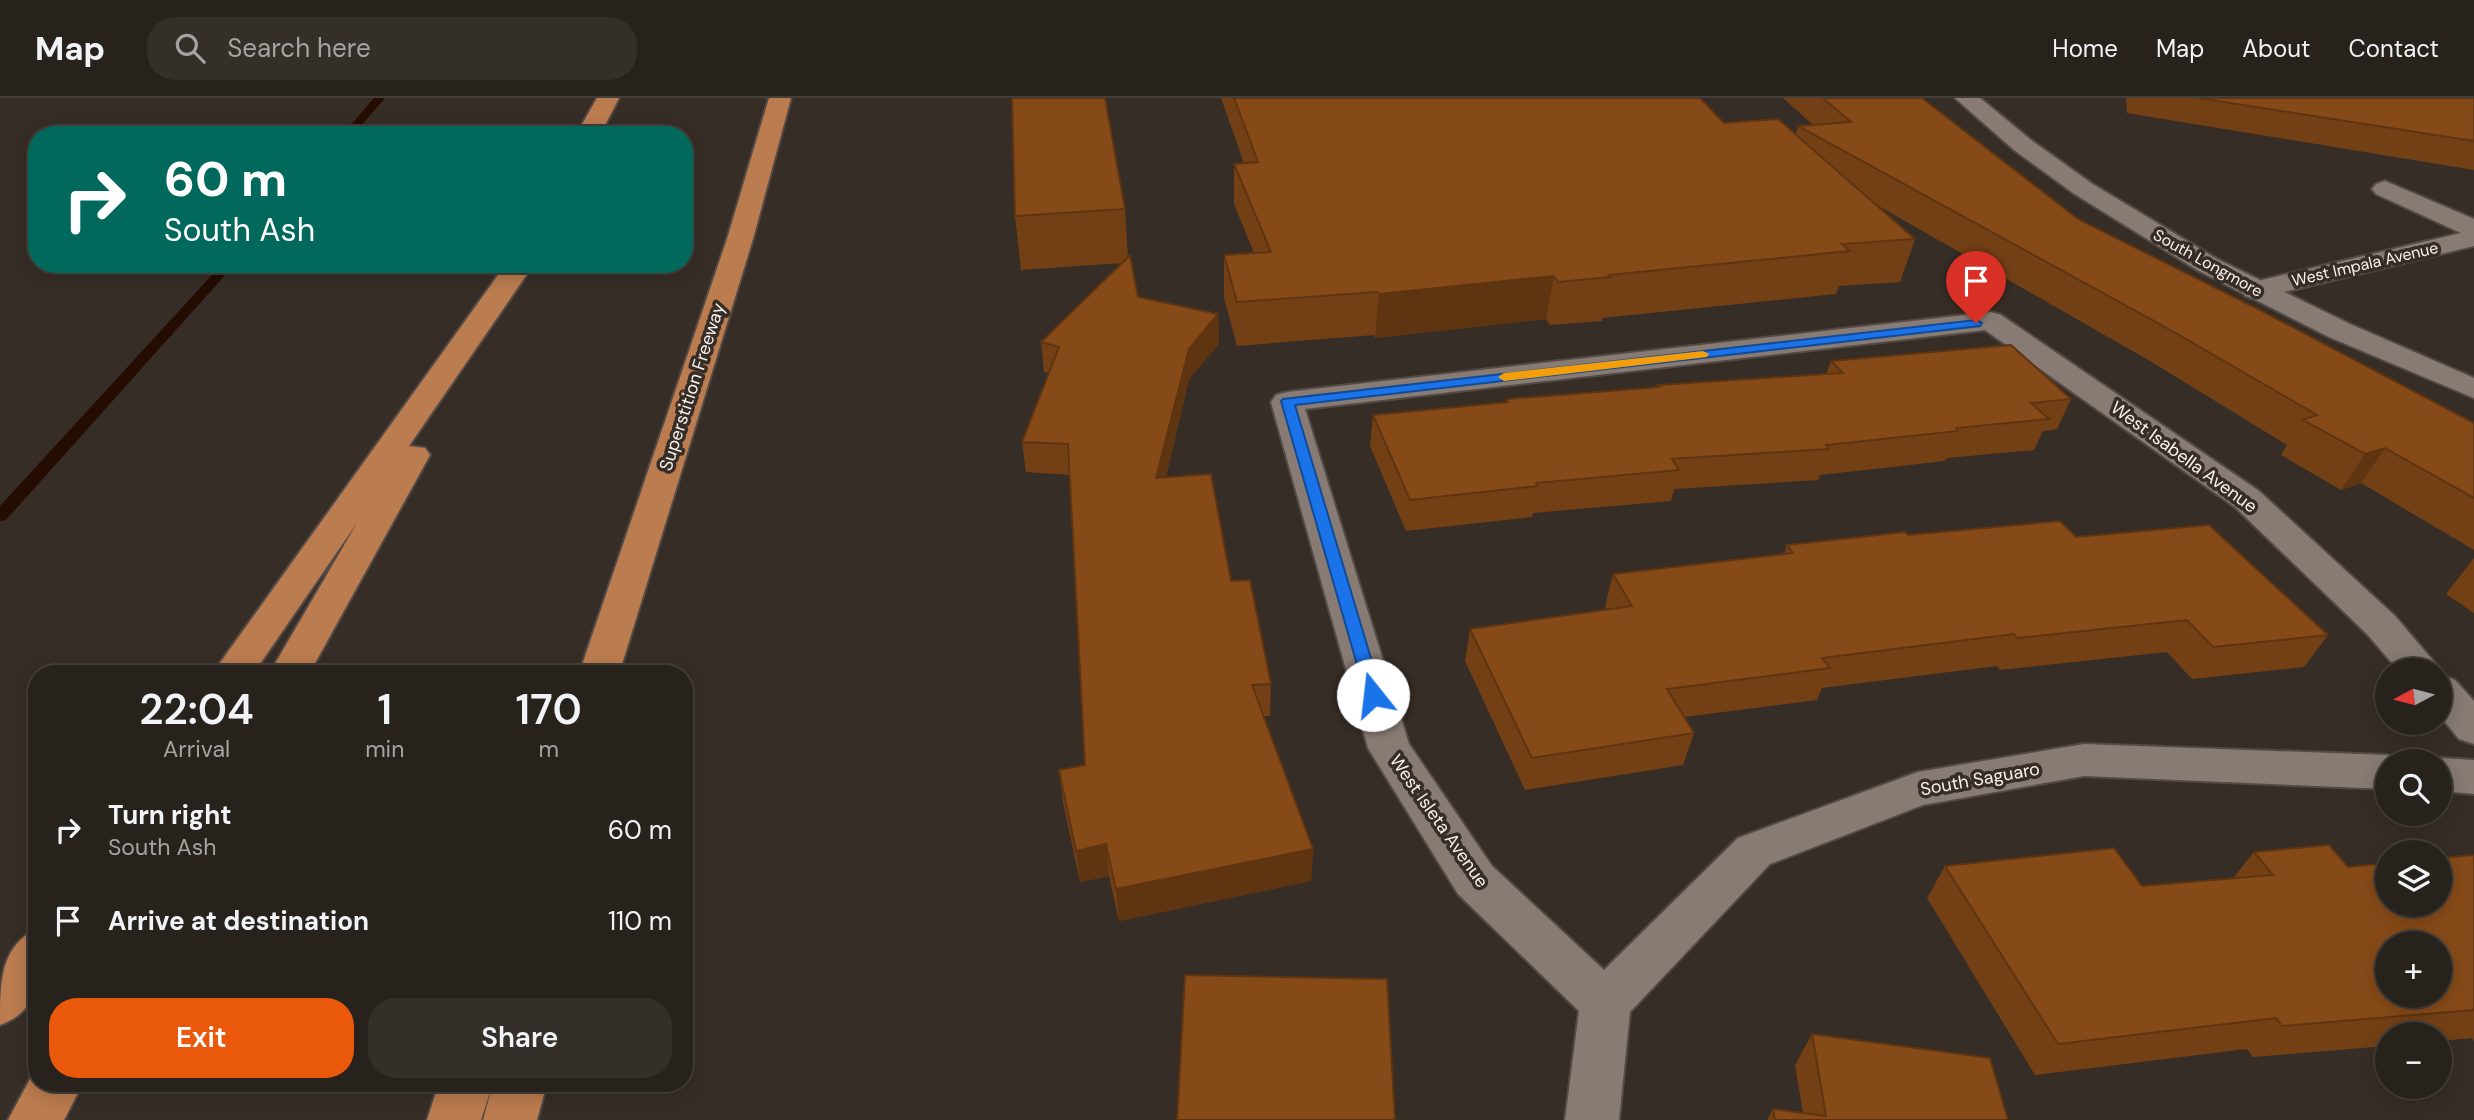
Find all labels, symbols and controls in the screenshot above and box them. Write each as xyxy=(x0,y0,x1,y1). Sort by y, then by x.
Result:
search box xyxy=(147,17,637,80)
text: Map xyxy=(35,27,105,70)
icon: search xyxy=(171,29,209,67)
text: Search here xyxy=(227,31,371,65)
text: Home xyxy=(2052,33,2118,64)
text: Map xyxy=(2156,33,2204,64)
text: About xyxy=(2242,33,2311,64)
text: Contact xyxy=(2349,33,2439,64)
text: 60 m xyxy=(164,147,287,211)
icon: right xyxy=(49,154,140,245)
text: South Ash xyxy=(164,209,315,251)
street label: South Longmore xyxy=(2150,224,2266,302)
street label: West Impala Avenue xyxy=(2290,237,2440,291)
pin xyxy=(1946,251,2006,323)
icon: arrive xyxy=(1957,262,1995,300)
street label: Superstition Freeway xyxy=(654,300,730,474)
street label: West Isabella Avenue xyxy=(2106,396,2262,518)
position arrow xyxy=(1336,658,1410,732)
north arrow xyxy=(2375,658,2452,735)
map controls xyxy=(2375,658,2452,1099)
text: 22:04 xyxy=(139,682,254,737)
text: 1 xyxy=(377,682,392,737)
text: 170 xyxy=(516,682,582,737)
text: Arrival xyxy=(163,734,230,764)
text: min xyxy=(365,734,404,764)
text: m xyxy=(538,734,559,764)
button: search xyxy=(2375,749,2452,826)
street label: West Isleta Avenue xyxy=(1384,750,1494,892)
street label: South Saguaro xyxy=(1918,757,2042,801)
text: Turn right xyxy=(108,798,232,832)
icon: right xyxy=(49,811,87,849)
text: 60 m xyxy=(608,813,672,847)
text: South Ash xyxy=(108,832,217,862)
button: layers xyxy=(2375,840,2452,917)
icon: arrive xyxy=(49,902,87,940)
text: Arrive at destination xyxy=(108,904,369,938)
text: 110 m xyxy=(608,904,672,938)
button: + xyxy=(2375,931,2452,1008)
button: Exit xyxy=(49,998,354,1078)
button: Share xyxy=(368,998,672,1078)
button: − xyxy=(2375,1022,2452,1099)

